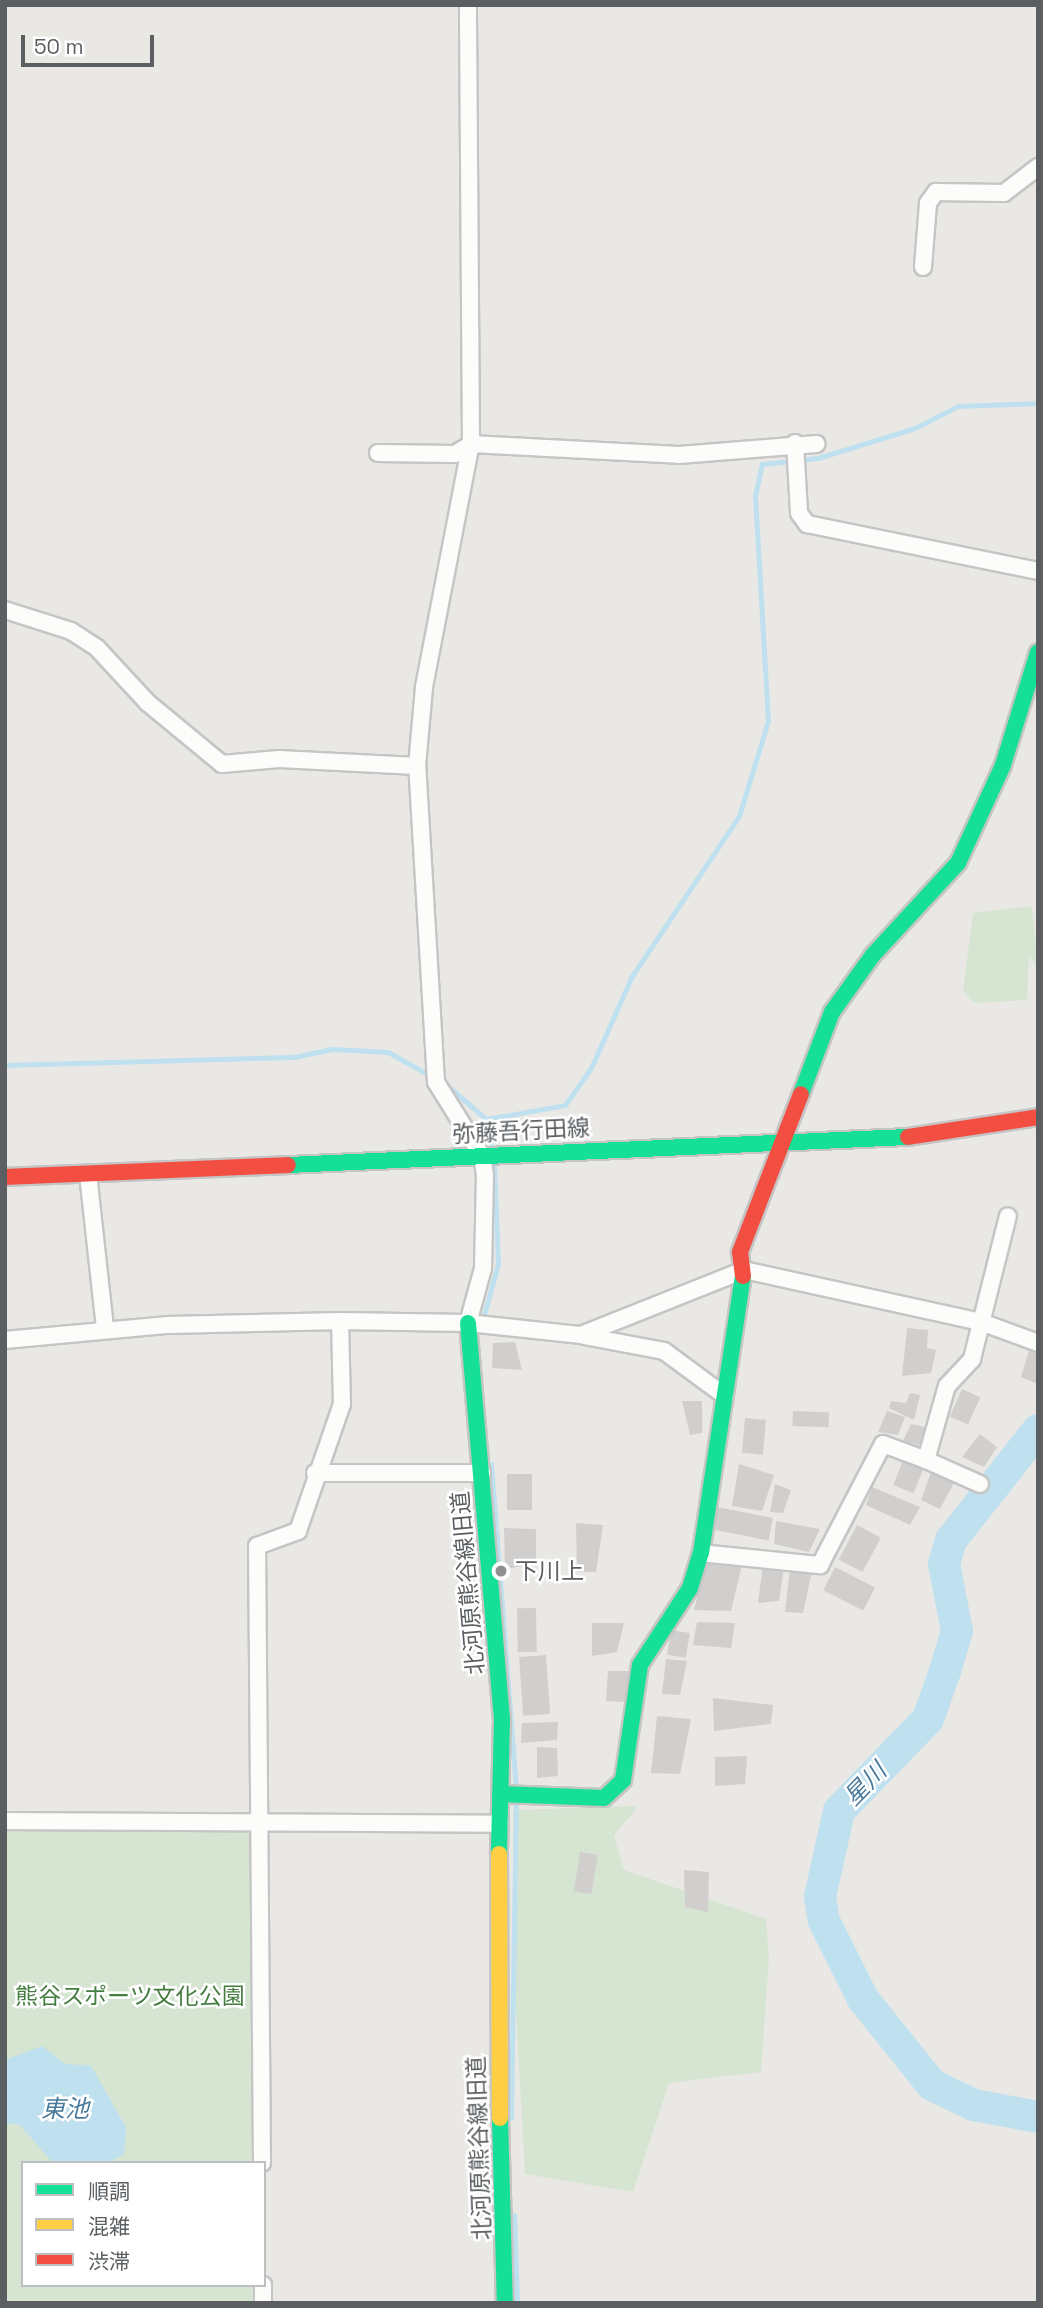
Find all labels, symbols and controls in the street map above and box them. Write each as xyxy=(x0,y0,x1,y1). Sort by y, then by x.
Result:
scale bar xyxy=(24,21,158,65)
text: 50 m xyxy=(34,33,84,60)
street label: 弥藤吾行田線 xyxy=(451,1114,591,1148)
street label: 北河原熊谷線旧道 xyxy=(446,1490,490,1676)
place label: 下川上 xyxy=(515,1557,584,1585)
marker: 下川上 xyxy=(493,1563,509,1579)
water label: 星川 xyxy=(838,1757,892,1811)
park label: 熊谷スポーツ文化公園 xyxy=(15,1982,245,2010)
street label: 北河原熊谷線旧道 xyxy=(462,2056,496,2240)
water label: 東池 xyxy=(41,2095,89,2123)
legend xyxy=(21,2161,266,2287)
text: 順調 xyxy=(88,2178,130,2205)
text: 混雑 xyxy=(88,2213,130,2240)
text: 渋滞 xyxy=(88,2248,130,2275)

